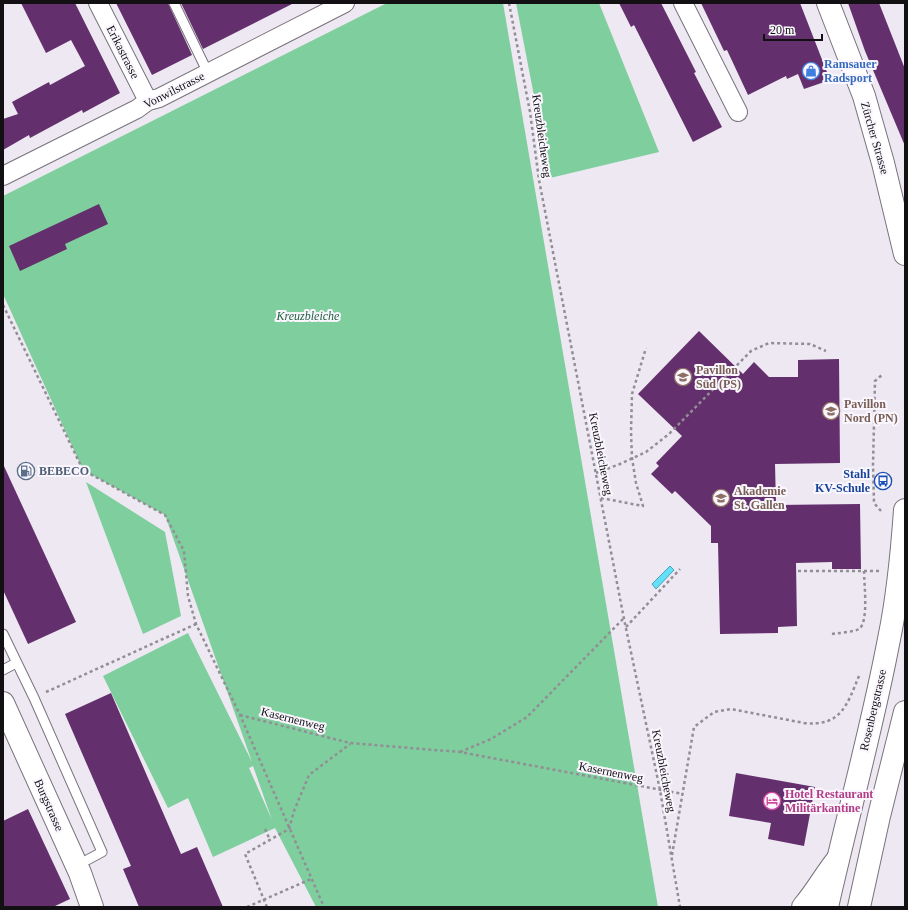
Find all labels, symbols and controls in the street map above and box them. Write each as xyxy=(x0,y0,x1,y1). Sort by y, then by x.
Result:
scale bar xyxy=(764,16,822,42)
street label: Erikastrasse xyxy=(104,23,142,81)
text: 20 m xyxy=(770,23,795,37)
place label: Ramsauer Radsport xyxy=(824,57,877,85)
shop icon: Ramsauer Radsport xyxy=(801,61,821,81)
street label: Vonwilstrasse xyxy=(141,69,207,111)
street label: Kreuzbleicheweg xyxy=(529,93,555,179)
street label: Zürcher Strasse xyxy=(858,100,892,176)
park label: Kreuzbleiche xyxy=(276,309,340,323)
place label: Pavillon Süd (PS) xyxy=(696,363,741,391)
school or university icon: Pavillon Süd (PS) xyxy=(673,367,693,387)
place label: Pavillon Nord (PN) xyxy=(844,397,898,425)
school or university icon: Pavillon Nord (PN) xyxy=(821,401,841,421)
street label: Kreuzbleicheweg xyxy=(586,411,616,497)
fuel station icon: BEBECO xyxy=(16,461,36,481)
place label: BEBECO xyxy=(39,464,89,478)
place label: Stahl KV-Schule xyxy=(815,467,871,495)
bus stop icon: Stahl KV-Schule xyxy=(873,471,893,491)
place label: Akademie St. Gallen xyxy=(734,484,787,512)
school or university icon: Akademie St. Gallen xyxy=(711,488,731,508)
street label: Rosenbergstrasse xyxy=(857,668,889,752)
street label: Kasernenweg xyxy=(260,704,326,734)
street label: Kreuzbleicheweg xyxy=(649,728,679,814)
street label: Kasernenweg xyxy=(578,759,644,785)
street label: Burgstrasse xyxy=(31,777,67,833)
place label: Hotel Restaurant Militärkantine xyxy=(785,787,873,815)
hotel icon: Hotel Restaurant Militärkantine xyxy=(762,791,782,811)

